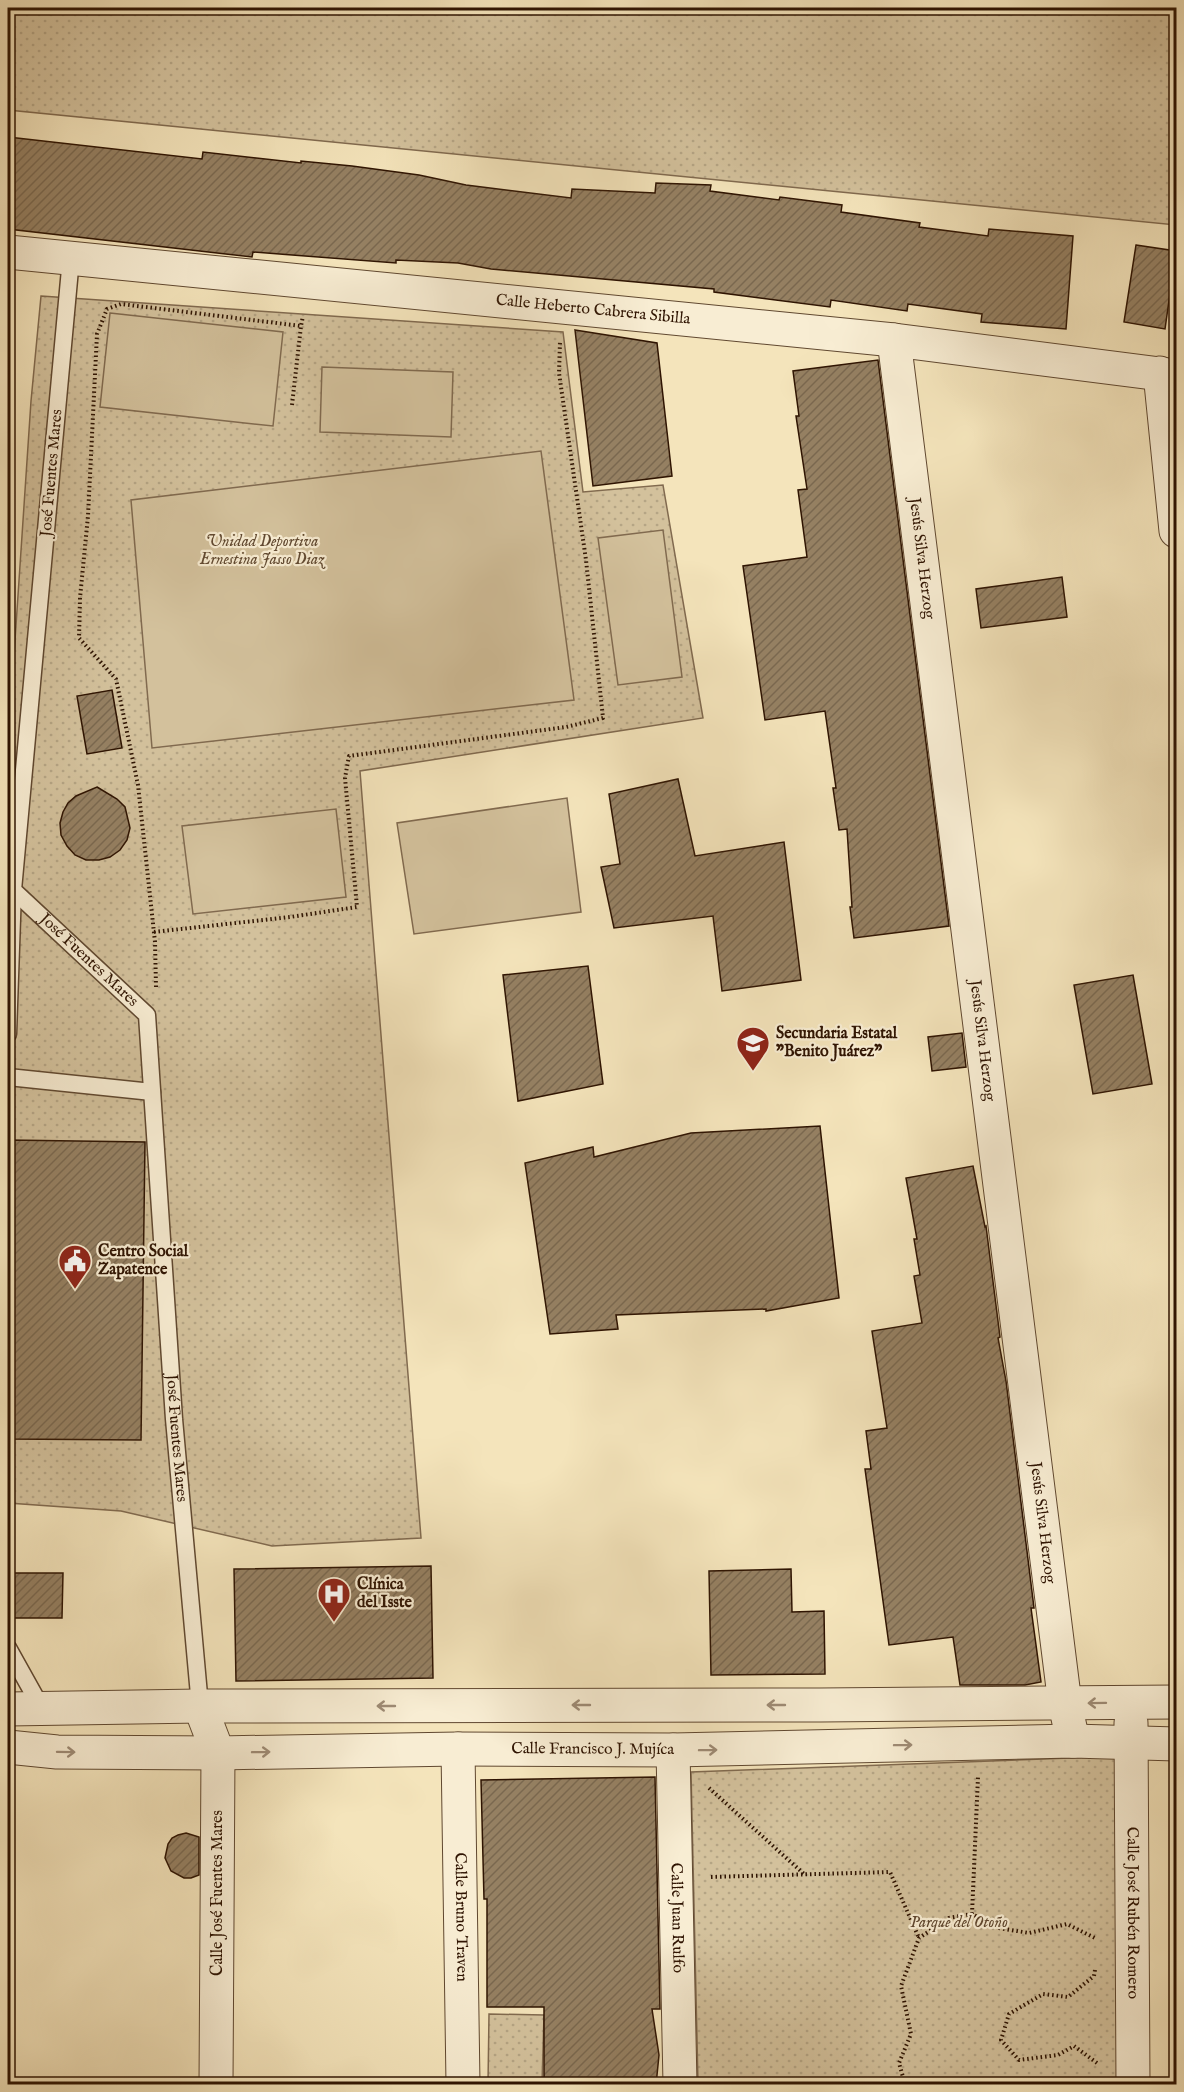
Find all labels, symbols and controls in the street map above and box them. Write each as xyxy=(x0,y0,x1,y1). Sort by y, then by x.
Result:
street label: Calle Heberto Cabrera Sibilla xyxy=(495,291,691,330)
street label: José Fuentes Mares xyxy=(36,408,68,540)
street label: Jesús Silva Herzog xyxy=(904,494,939,620)
park label: Unidad Deportiva Ernestina Jasso Diaz xyxy=(199,532,326,570)
street label: José Fuentes Mares xyxy=(33,908,143,1012)
street label: Jesús Silva Herzog xyxy=(964,977,999,1103)
place label: Secundaria Estatal "Benito Juárez" xyxy=(776,1024,898,1062)
school or university icon: Secundaria Estatal "Benito Juárez" xyxy=(735,1025,771,1072)
place label: Centro Social Zapatence xyxy=(98,1242,189,1280)
public building icon: Centro Social Zapatence xyxy=(57,1243,93,1290)
street label: José Fuentes Mares xyxy=(161,1372,192,1503)
street label: Jesús Silva Herzog xyxy=(1025,1459,1060,1585)
place label: Clínica del Isste xyxy=(357,1575,412,1613)
hospital icon: Clínica del Isste xyxy=(316,1576,352,1623)
one-way arrow xyxy=(1088,1698,1108,1709)
one-way arrow xyxy=(572,1699,592,1711)
one-way arrow xyxy=(767,1699,787,1711)
one-way arrow xyxy=(377,1700,397,1712)
street label: Calle Francisco J. Mujíca xyxy=(511,1739,674,1760)
one-way arrow xyxy=(892,1739,912,1750)
one-way arrow xyxy=(697,1744,717,1755)
one-way arrow xyxy=(55,1746,75,1757)
one-way arrow xyxy=(250,1746,270,1758)
street label: Calle José Fuentes Mares xyxy=(208,1810,228,1976)
street label: Calle José Rubén Romero xyxy=(1122,1827,1143,2000)
street label: Calle Bruno Traven xyxy=(450,1852,471,1982)
street label: Calle Juan Rulfo xyxy=(665,1863,688,1974)
park label: Parque del Otoño xyxy=(910,1913,1008,1933)

